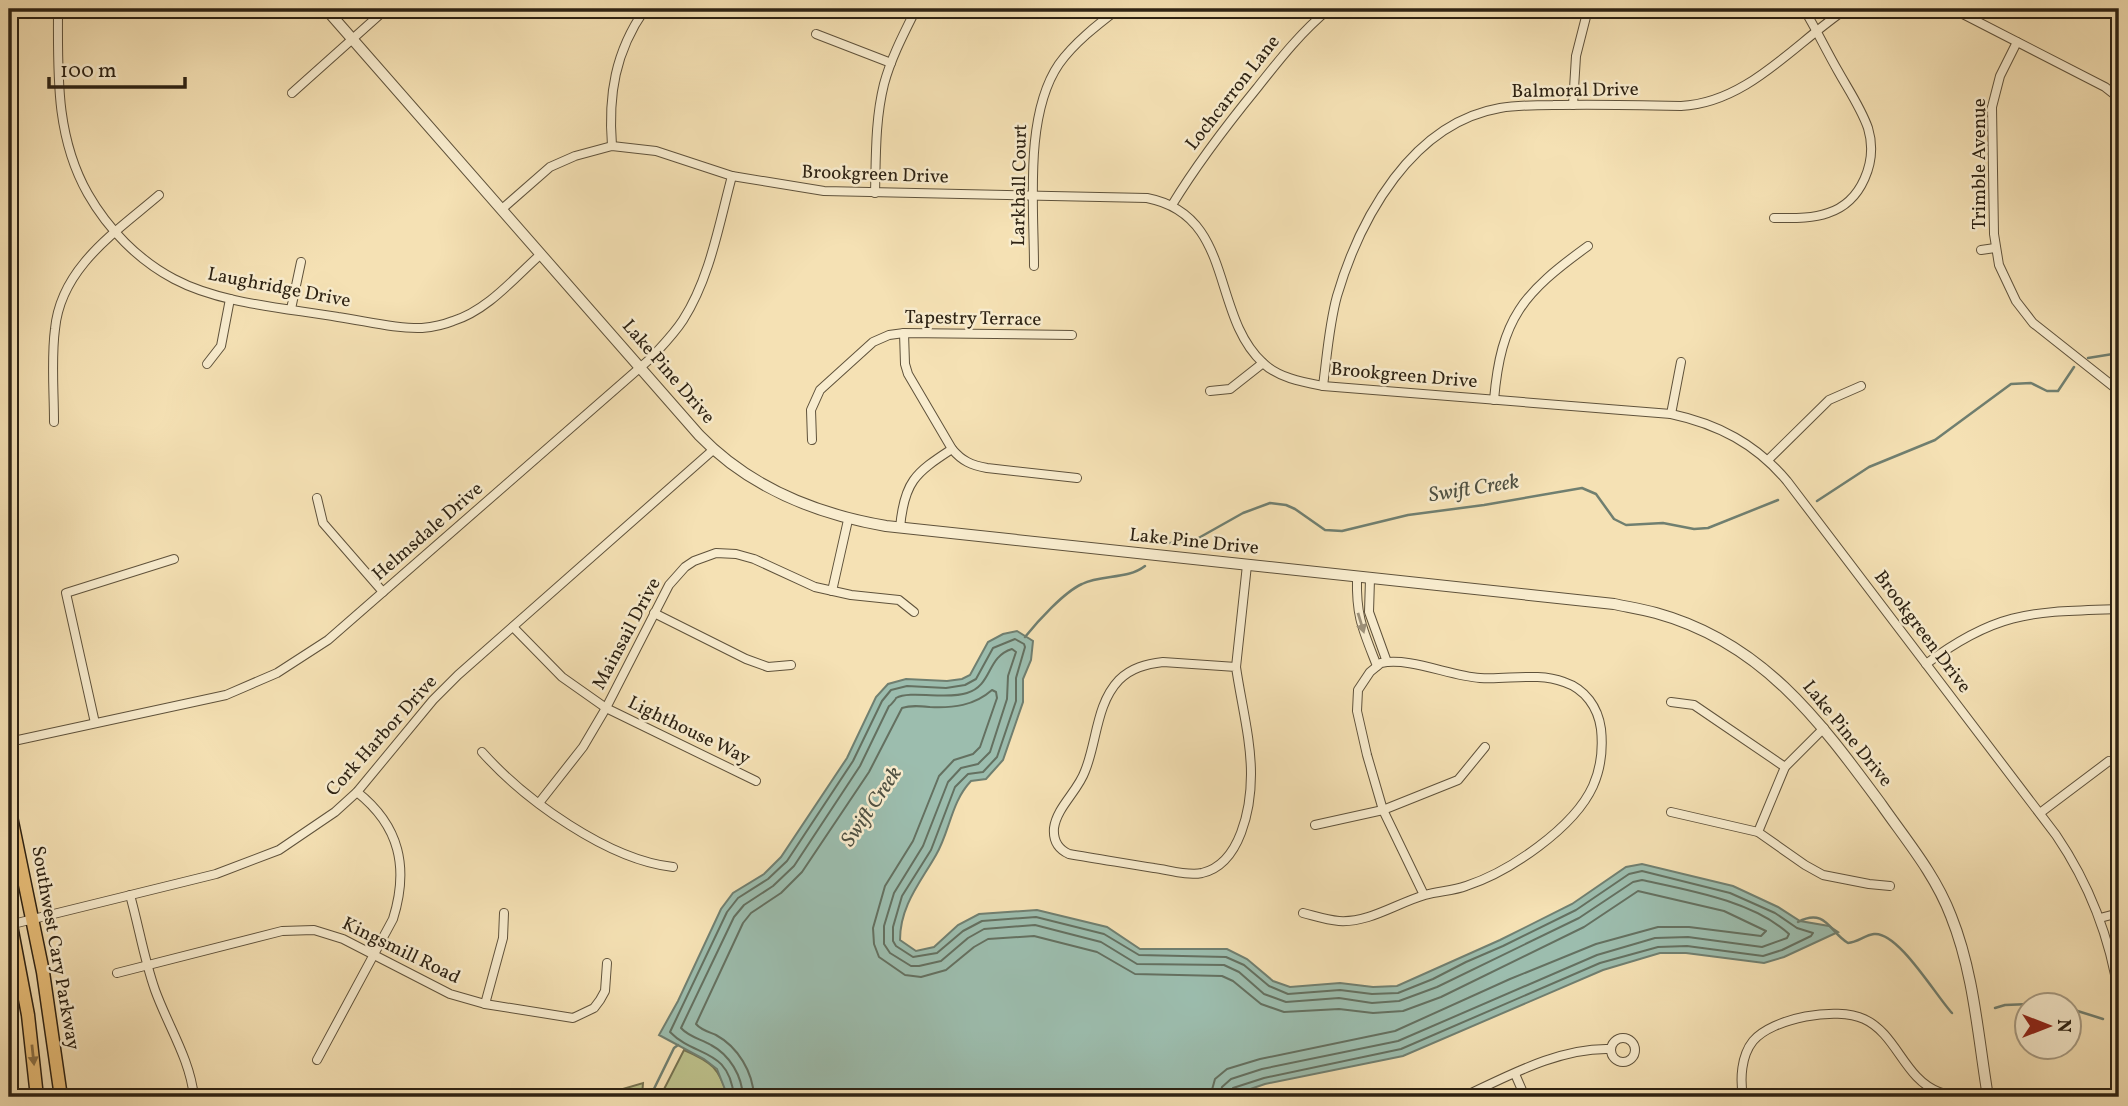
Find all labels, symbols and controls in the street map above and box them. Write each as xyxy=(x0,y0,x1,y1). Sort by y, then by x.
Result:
street label: Lochcarron Lane xyxy=(1180,30,1286,156)
scale bar xyxy=(49,46,186,90)
text: 100 m xyxy=(60,57,117,86)
street label: Balmoral Drive xyxy=(1511,77,1639,105)
street label: Trimble Avenue xyxy=(1967,98,1993,230)
street label: Larkhall Court xyxy=(1006,123,1034,246)
street label: Brookgreen Drive xyxy=(801,159,949,191)
street label: Laughridge Drive xyxy=(205,261,353,315)
street label: Tapestry Terrace xyxy=(904,305,1042,333)
street label: Lake Pine Drive xyxy=(615,314,721,430)
street label: Brookgreen Drive xyxy=(1329,357,1479,395)
water label: Swift Creek xyxy=(1427,468,1522,510)
street label: Helmsdale Drive xyxy=(367,477,489,587)
street label: Lake Pine Drive xyxy=(1128,522,1260,562)
street label: Brookgreen Drive xyxy=(1867,565,1977,699)
street label: Mainsail Drive xyxy=(587,573,667,695)
one-way arrow xyxy=(1356,612,1367,633)
street label: Cork Harbor Drive xyxy=(320,670,444,802)
street label: Lake Pine Drive xyxy=(1796,675,1898,793)
street label: Lighthouse Way xyxy=(623,690,755,772)
water label: Swift Creek xyxy=(834,761,910,853)
street label: Southwest Cary Parkway xyxy=(24,844,86,1052)
street label: Kingsmill Road xyxy=(338,911,464,991)
north arrow xyxy=(2012,990,2082,1060)
text: N xyxy=(2050,1019,2076,1033)
one-way arrow xyxy=(27,1044,38,1066)

